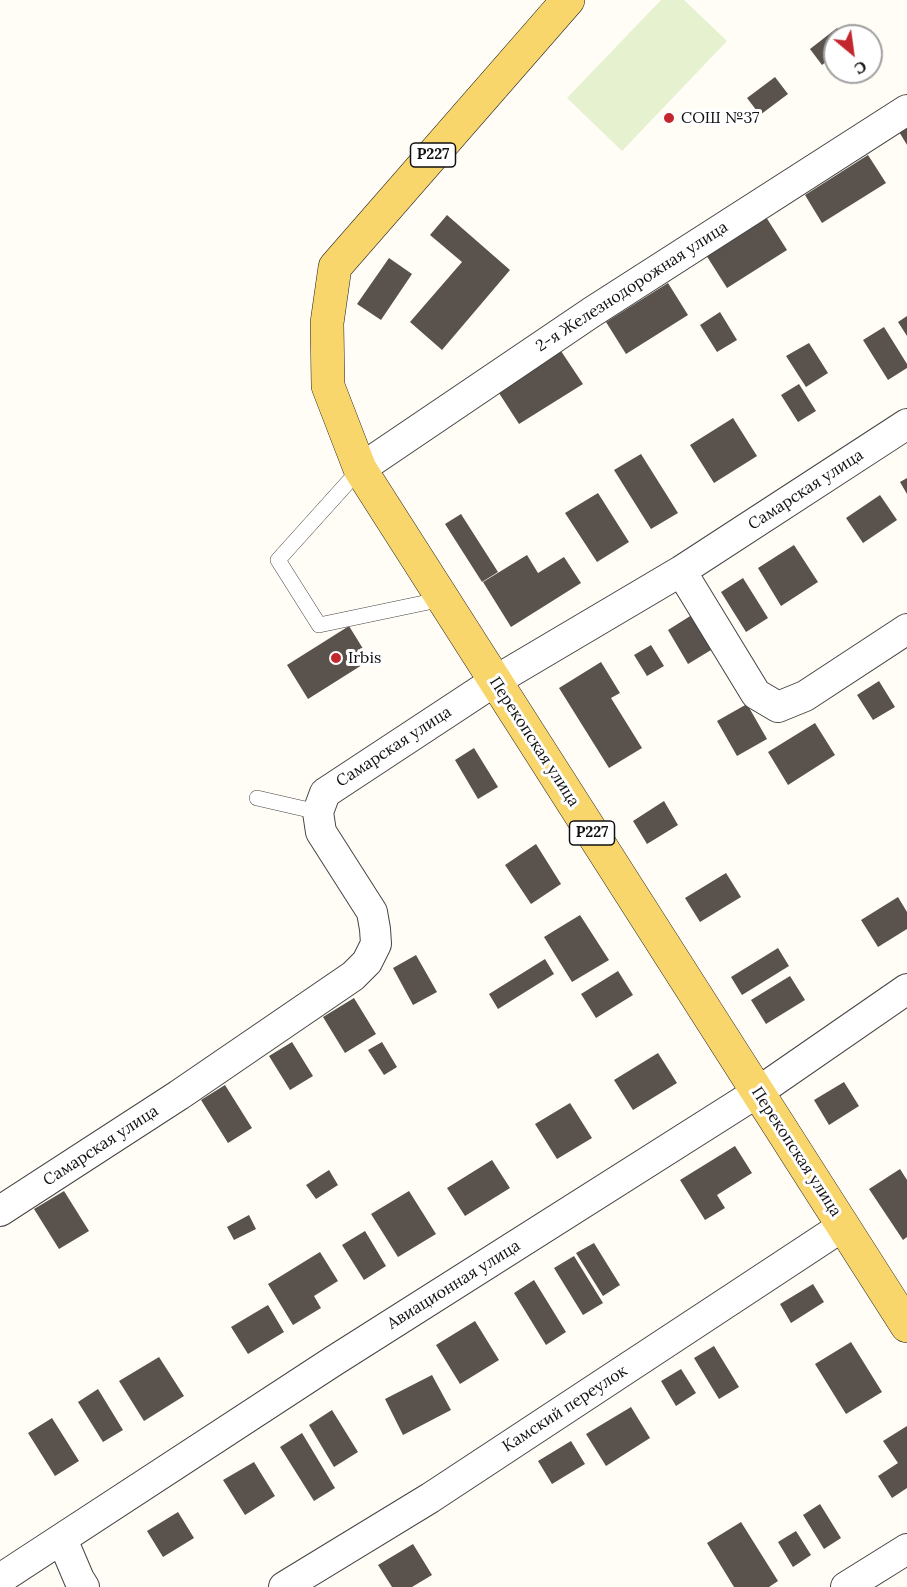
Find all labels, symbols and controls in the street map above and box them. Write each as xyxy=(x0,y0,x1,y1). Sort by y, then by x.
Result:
north arrow xyxy=(823,24,883,84)
text: С xyxy=(851,57,870,79)
place label: СОШ №37 xyxy=(681,108,759,128)
marker: СОШ №37 xyxy=(662,111,676,125)
road number: Р227 xyxy=(410,143,456,167)
street label: 2-я Железнодорожная улица xyxy=(532,218,732,356)
street label: Самарская улица xyxy=(745,446,867,534)
place label: Irbis xyxy=(348,648,381,668)
marker: Irbis xyxy=(329,651,343,665)
street label: Перекопская улица xyxy=(485,674,583,810)
street label: Самарская улица xyxy=(333,703,455,791)
road number: Р227 xyxy=(570,821,614,845)
street label: Перекопская улица xyxy=(747,1084,845,1220)
street label: Самарская улица xyxy=(40,1102,162,1190)
street label: Авиационная улица xyxy=(384,1236,524,1334)
street label: Камский переулок xyxy=(499,1361,631,1457)

